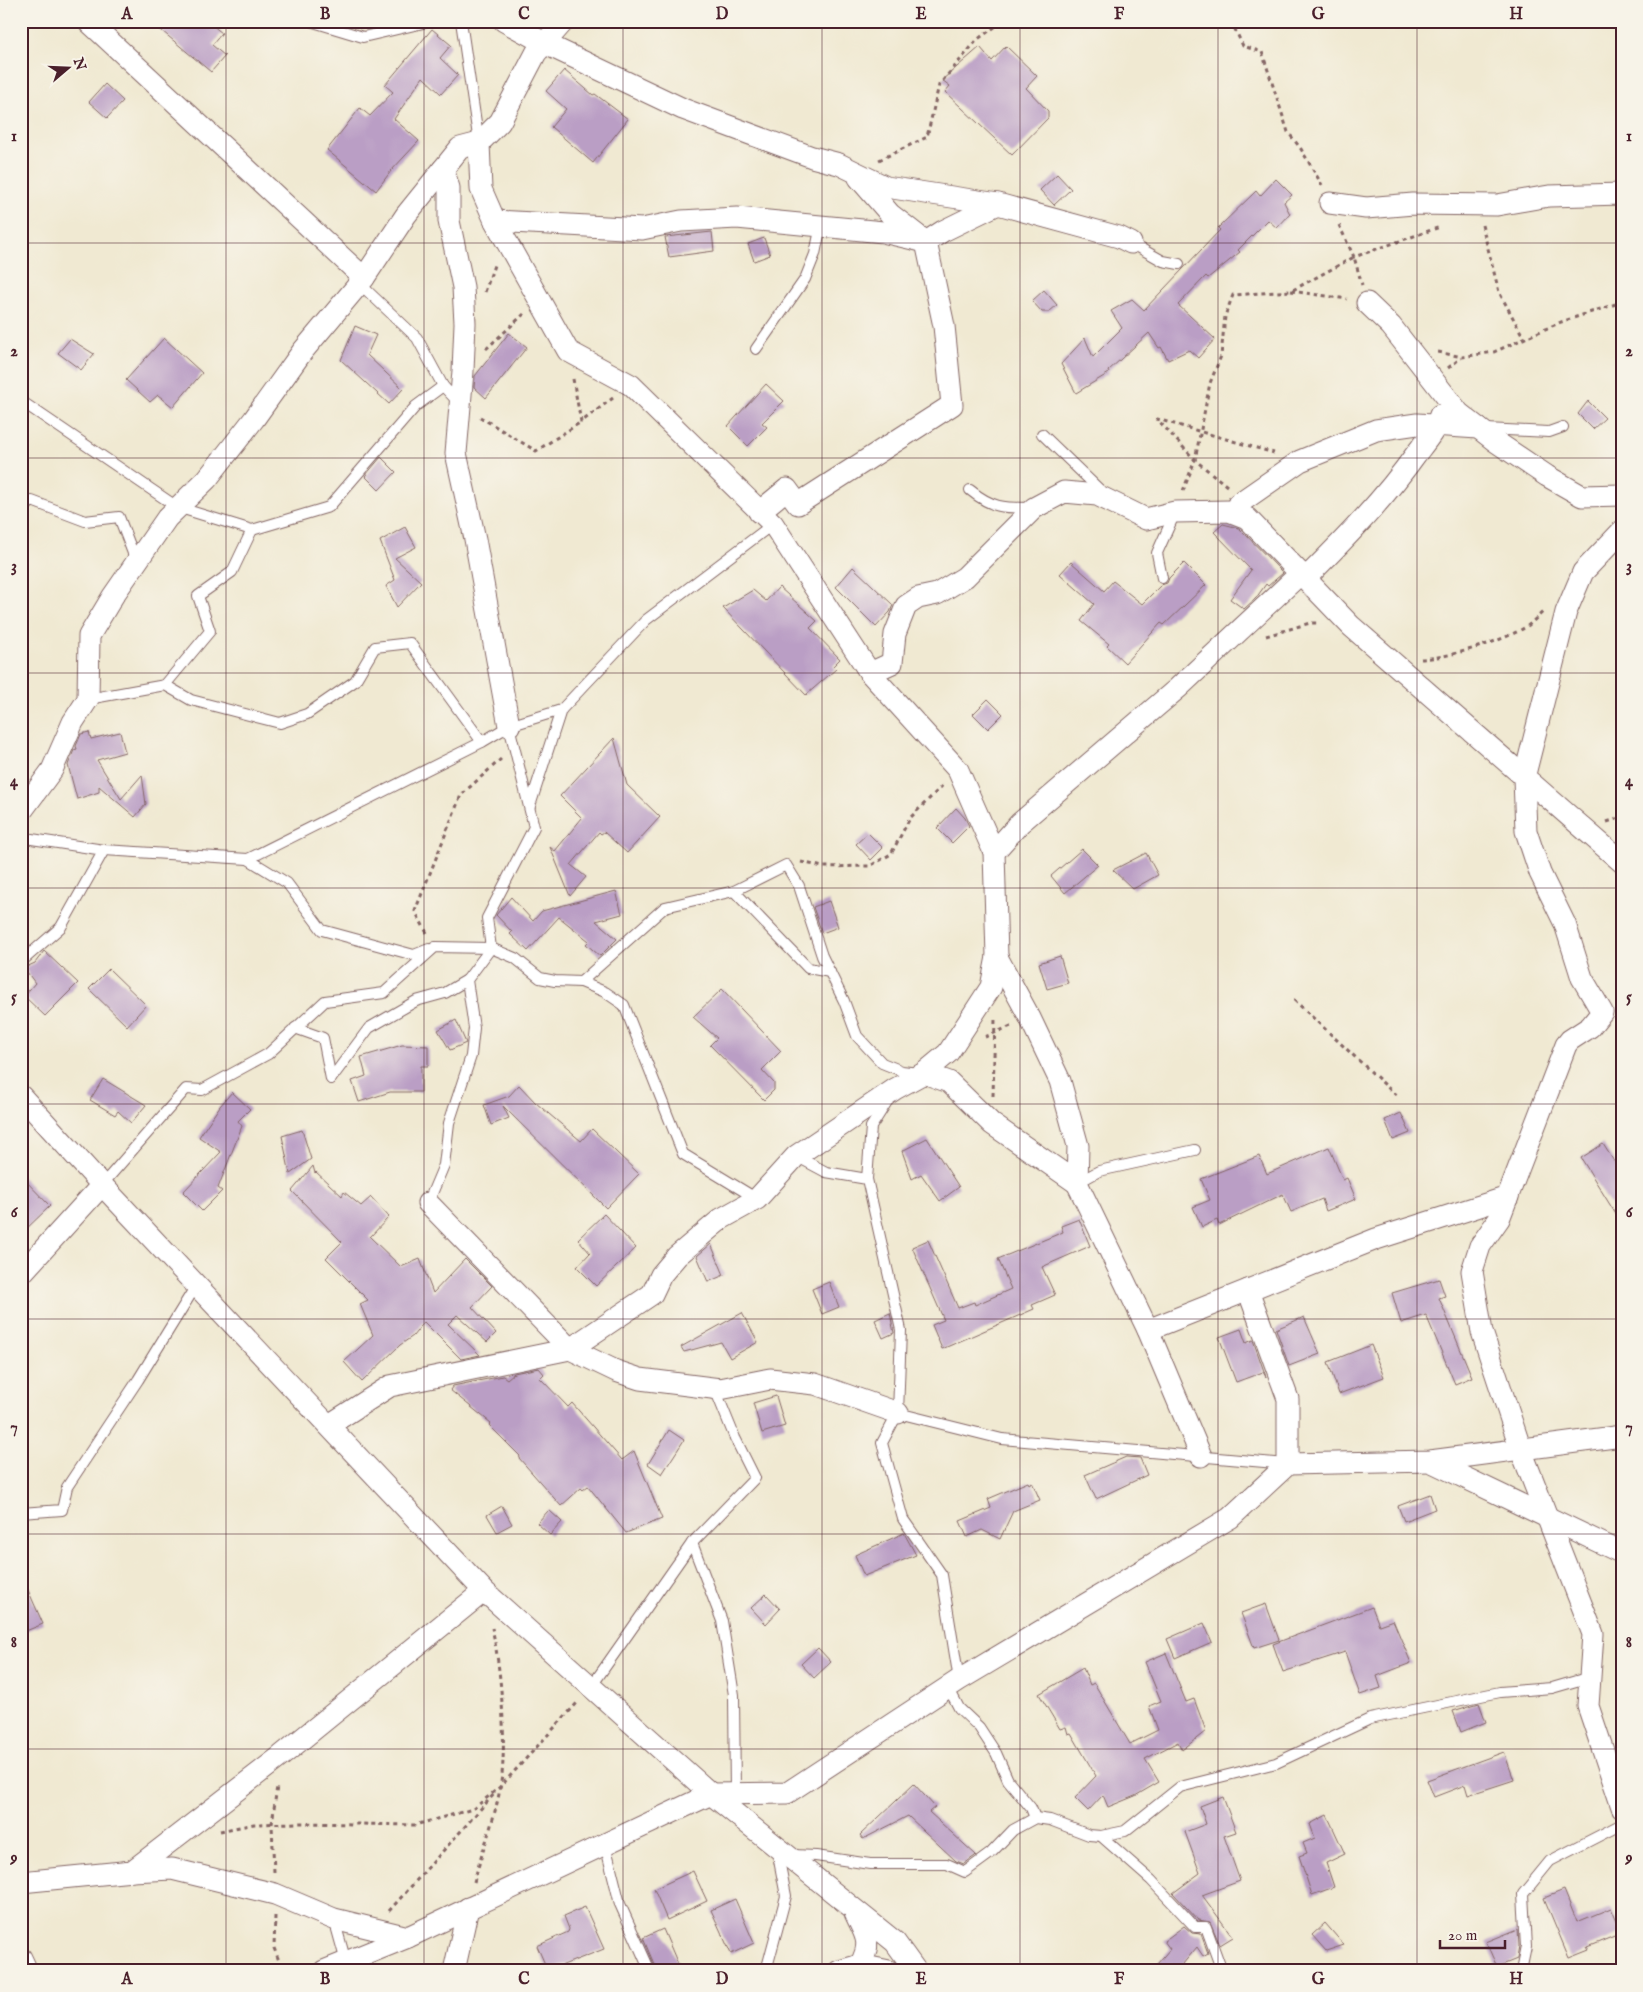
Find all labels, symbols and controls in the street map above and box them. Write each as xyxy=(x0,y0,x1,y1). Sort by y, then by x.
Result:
text: A xyxy=(121,5,134,25)
text: B xyxy=(320,5,331,25)
text: C xyxy=(518,5,530,25)
text: D xyxy=(716,5,729,25)
text: E xyxy=(915,5,927,25)
text: F xyxy=(1114,5,1125,25)
text: G xyxy=(1312,5,1325,25)
text: H xyxy=(1509,5,1523,25)
north arrow xyxy=(42,42,92,92)
text: N xyxy=(69,54,90,73)
text: 1 xyxy=(11,127,17,147)
text: 1 xyxy=(1626,127,1632,147)
text: 2 xyxy=(10,342,18,362)
text: 2 xyxy=(1625,342,1633,362)
text: 3 xyxy=(11,557,17,577)
text: 3 xyxy=(1626,557,1632,577)
text: 4 xyxy=(10,772,19,792)
text: 4 xyxy=(1625,772,1634,792)
text: 5 xyxy=(11,988,17,1008)
text: 5 xyxy=(1626,988,1632,1008)
text: 6 xyxy=(11,1203,19,1223)
text: 6 xyxy=(1626,1203,1634,1223)
text: 7 xyxy=(10,1418,18,1438)
text: 7 xyxy=(1625,1418,1633,1438)
text: 8 xyxy=(11,1633,17,1653)
text: 8 xyxy=(1626,1633,1632,1653)
text: 9 xyxy=(10,1849,18,1869)
text: 9 xyxy=(1625,1849,1633,1869)
scale bar xyxy=(1440,1917,1506,1949)
text: 20 m xyxy=(1448,1926,1478,1945)
text: A xyxy=(121,1970,134,1990)
text: B xyxy=(320,1970,331,1990)
text: C xyxy=(518,1970,530,1990)
text: D xyxy=(716,1970,729,1990)
text: E xyxy=(915,1970,927,1990)
text: F xyxy=(1114,1970,1125,1990)
text: G xyxy=(1312,1970,1325,1990)
text: H xyxy=(1509,1970,1523,1990)

